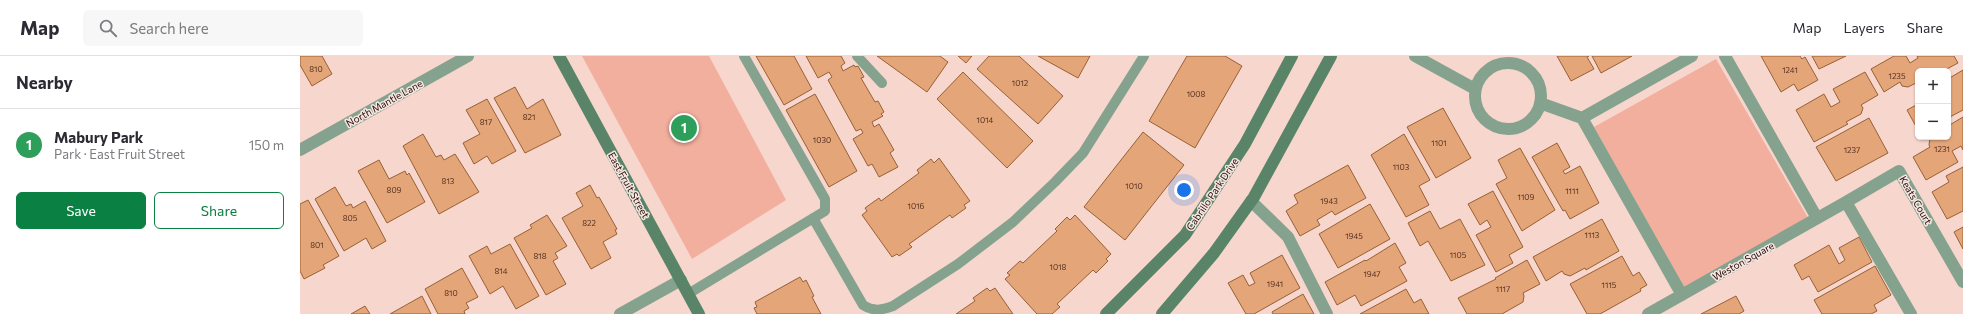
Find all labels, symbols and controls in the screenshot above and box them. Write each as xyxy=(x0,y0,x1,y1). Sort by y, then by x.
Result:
search box xyxy=(83,10,363,46)
text: Map xyxy=(20,16,59,39)
icon: search xyxy=(97,17,119,39)
text: Search here xyxy=(129,19,209,37)
text: Map xyxy=(1793,19,1821,36)
text: Layers xyxy=(1843,19,1885,36)
text: Share xyxy=(1907,19,1943,36)
house number: 810 xyxy=(309,64,323,74)
house number: 1241 xyxy=(1782,65,1798,75)
map controls xyxy=(1915,68,1951,140)
button: + xyxy=(1915,68,1951,104)
house number: 1235 xyxy=(1888,71,1906,81)
text: Nearby xyxy=(16,72,73,93)
street label: North Mantle Lane xyxy=(344,77,424,129)
house number: 1012 xyxy=(1012,78,1029,88)
house number: 1008 xyxy=(1187,89,1206,99)
button: − xyxy=(1915,104,1951,140)
house number: 821 xyxy=(523,112,535,122)
pin: 1 xyxy=(671,113,697,143)
house number: 1014 xyxy=(977,115,994,125)
house number: 817 xyxy=(480,117,492,127)
text: Mabury Park xyxy=(54,128,143,146)
house number: 1030 xyxy=(813,135,831,145)
text: 1 xyxy=(26,137,32,153)
text: 150 m xyxy=(249,137,284,153)
house number: 1101 xyxy=(1431,138,1447,148)
house number: 1231 xyxy=(1934,144,1950,154)
house number: 1237 xyxy=(1844,145,1860,155)
text: Park · East Fruit Street xyxy=(54,146,185,162)
street label: East Fruit Street xyxy=(606,150,652,220)
street label: Cabrillo Park Drive xyxy=(1183,156,1241,232)
house number: 1103 xyxy=(1393,162,1410,172)
street label: Keats Court xyxy=(1897,174,1935,226)
house number: 813 xyxy=(442,176,455,186)
your location xyxy=(1174,180,1194,200)
house number: 1010 xyxy=(1125,181,1143,191)
house number: 809 xyxy=(387,185,402,195)
house number: 1111 xyxy=(1565,186,1579,196)
button: Save xyxy=(16,192,146,229)
button: Share xyxy=(154,192,284,229)
house number: 1109 xyxy=(1518,192,1535,202)
house number: 1943 xyxy=(1320,196,1338,206)
house number: 1016 xyxy=(908,201,925,211)
house number: 805 xyxy=(343,213,358,223)
house number: 822 xyxy=(582,218,596,228)
house number: 1113 xyxy=(1585,230,1600,240)
house number: 1945 xyxy=(1345,231,1363,241)
street label: Weston Square xyxy=(1710,239,1776,283)
house number: 801 xyxy=(310,240,324,250)
house number: 1105 xyxy=(1450,250,1467,260)
house number: 818 xyxy=(533,251,547,261)
house number: 1018 xyxy=(1050,262,1067,272)
house number: 814 xyxy=(494,266,508,276)
house number: 1947 xyxy=(1363,269,1381,279)
house number: 1941 xyxy=(1267,279,1283,289)
house number: 1115 xyxy=(1602,280,1617,290)
house number: 1117 xyxy=(1496,284,1510,294)
house number: 810 xyxy=(444,288,458,298)

